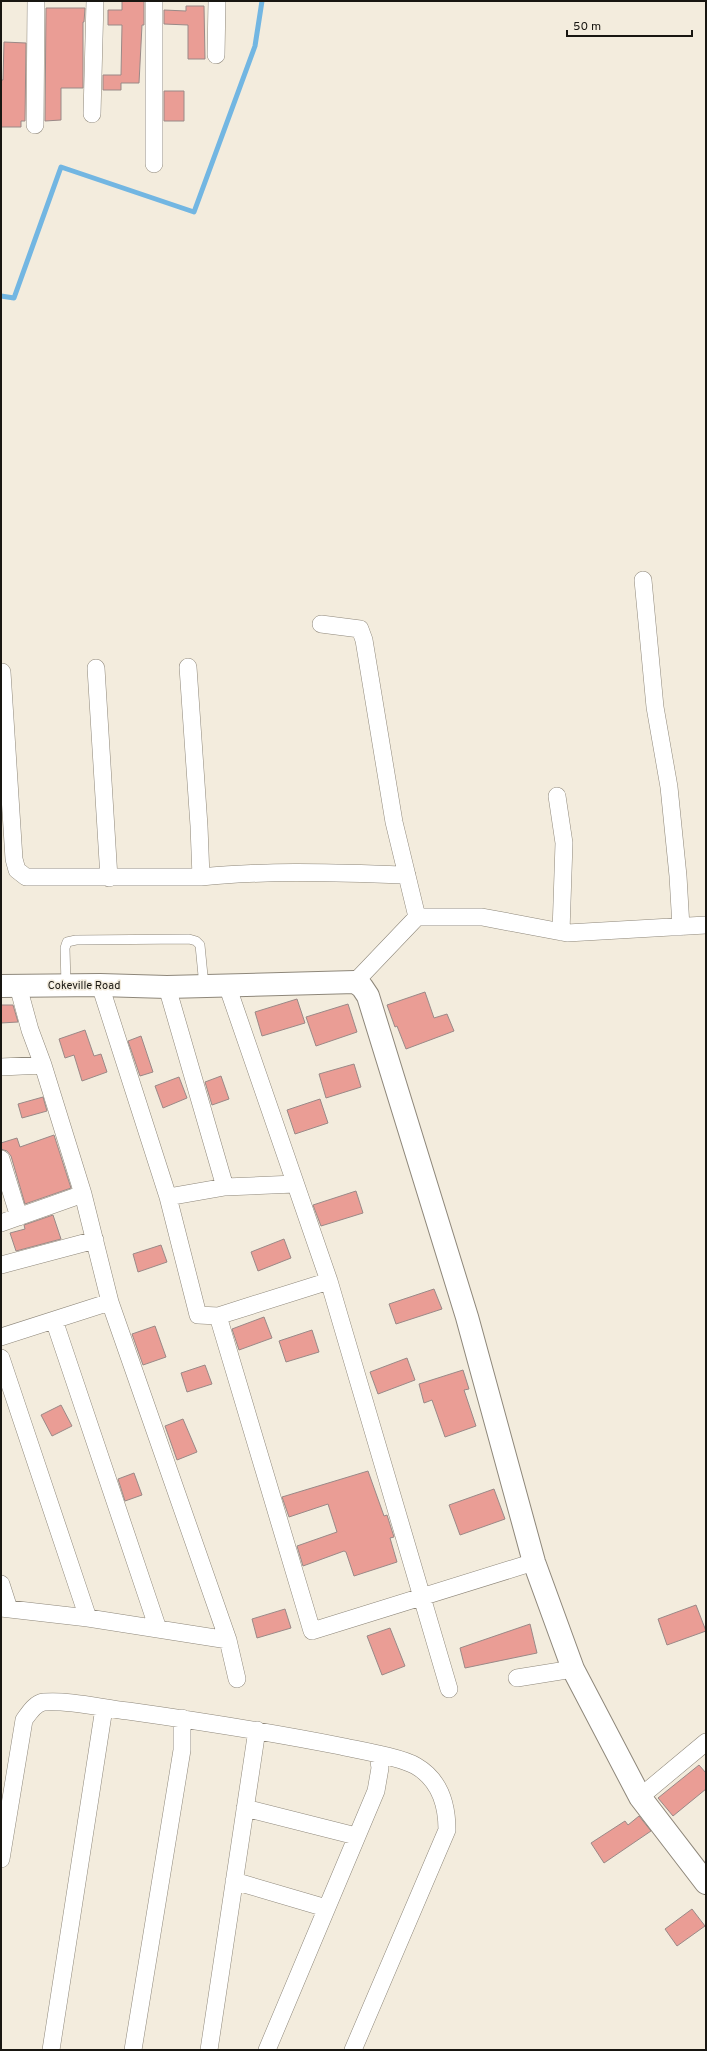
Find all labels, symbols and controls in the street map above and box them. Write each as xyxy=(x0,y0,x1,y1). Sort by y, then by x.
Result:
scale bar xyxy=(567,12,692,38)
text: 50 m xyxy=(573,19,601,35)
street label: Cokeville Road xyxy=(48,979,120,993)

